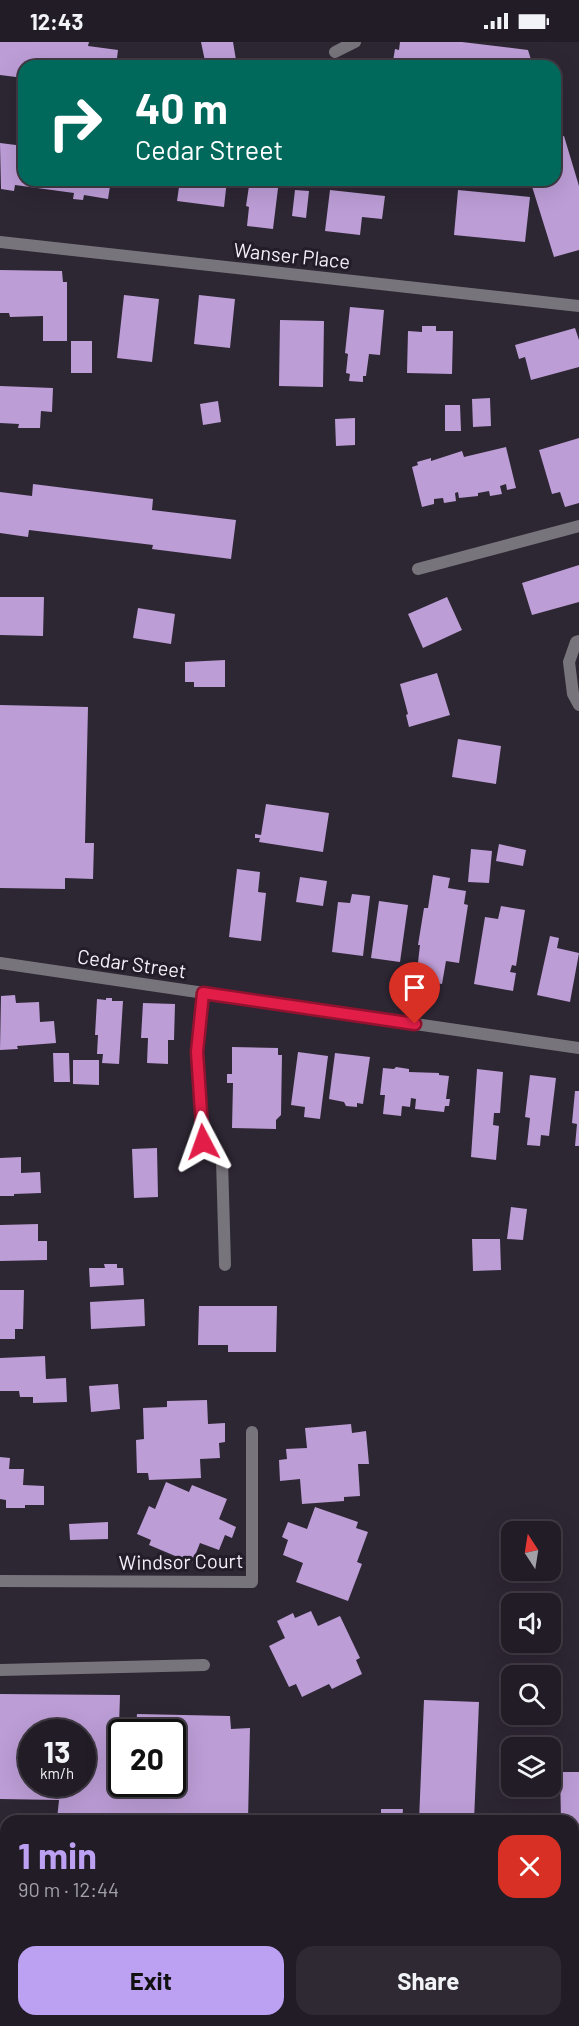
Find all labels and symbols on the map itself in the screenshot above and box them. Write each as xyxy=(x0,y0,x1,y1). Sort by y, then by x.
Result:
street label: Wanser Place xyxy=(233,237,351,273)
street label: Cedar Street xyxy=(76,943,188,983)
pin xyxy=(389,962,440,1024)
position arrow xyxy=(171,1110,235,1174)
north arrow xyxy=(501,1521,561,1581)
street label: Windsor Court xyxy=(118,1548,244,1574)
speed limit sign: 20 xyxy=(108,1719,186,1797)

